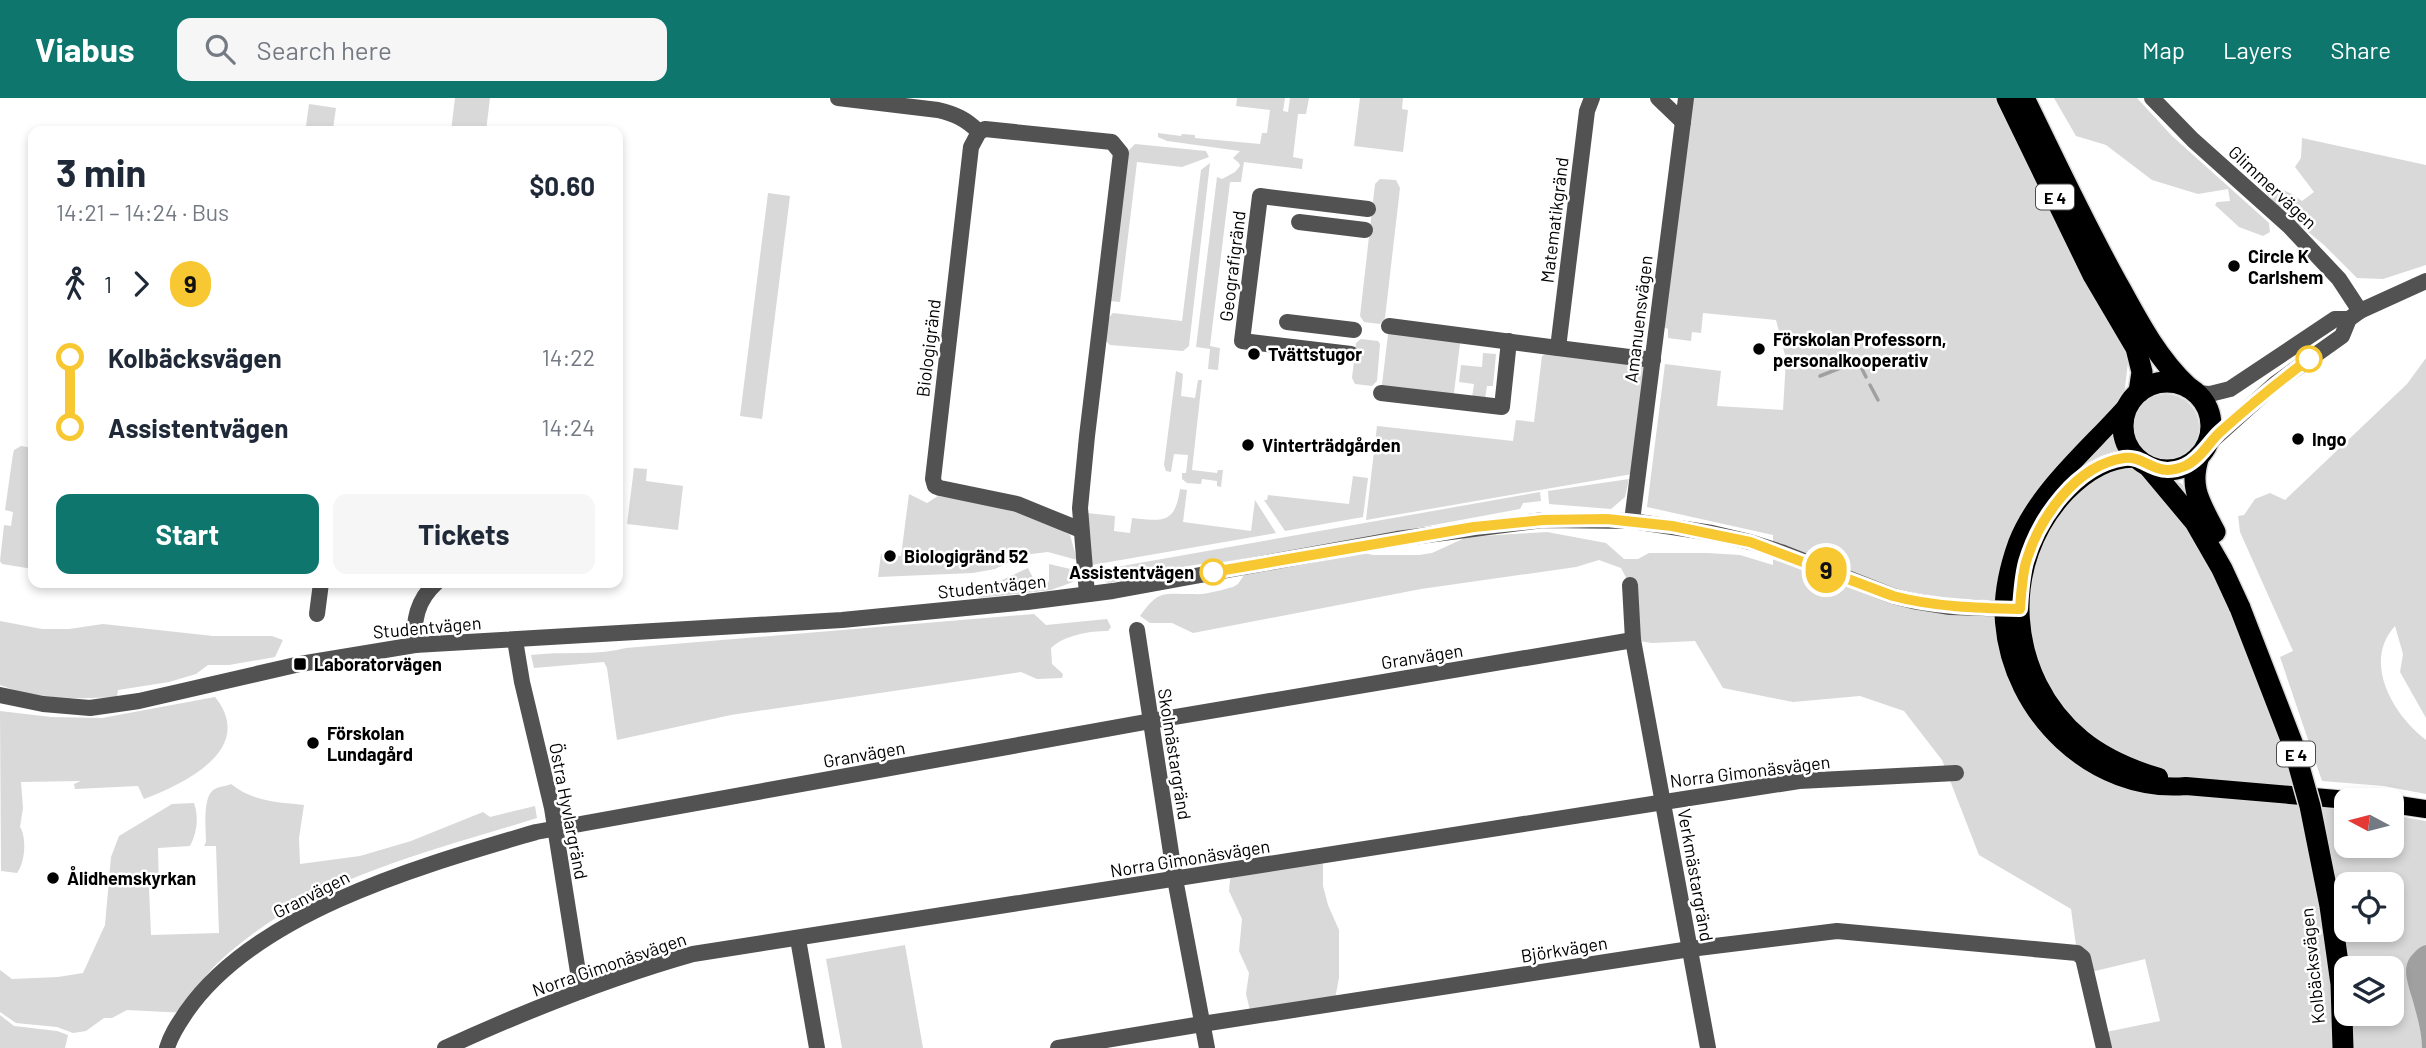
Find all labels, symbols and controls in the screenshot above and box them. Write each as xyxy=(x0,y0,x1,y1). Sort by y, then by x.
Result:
search box xyxy=(177,18,667,81)
text: Viabus xyxy=(35,29,135,69)
icon: search xyxy=(201,30,239,68)
text: Search here xyxy=(257,34,392,65)
text: Map xyxy=(2142,35,2185,64)
text: Layers xyxy=(2223,35,2292,64)
text: Share xyxy=(2330,35,2391,64)
street label: Glimmervägen xyxy=(2224,141,2322,233)
text: 3 min xyxy=(56,149,146,195)
street label: Matematikgränd xyxy=(1535,156,1573,284)
text: $0.60 xyxy=(530,170,595,201)
road number: E 4 xyxy=(2036,184,2074,209)
text: 14:21 – 14:24 · Bus xyxy=(56,198,229,226)
street label: Geografigränd xyxy=(1214,209,1250,323)
place label: Circle K Carlshem xyxy=(2248,245,2323,288)
street label: Amanuensvägen xyxy=(1619,254,1657,384)
marker: Circle K Carlshem xyxy=(2226,258,2242,274)
icon: walk xyxy=(56,265,94,303)
icon: forward xyxy=(122,265,160,303)
text: 9 xyxy=(184,269,197,298)
text: 1 xyxy=(104,270,112,298)
street label: Biologigränd xyxy=(911,298,945,398)
place label: Förskolan Professorn, personalkooperativ xyxy=(1773,328,1946,371)
marker: Förskolan Professorn, personalkooperativ xyxy=(1751,341,1767,357)
text: Kolbäcksvägen xyxy=(108,342,282,373)
text: 14:22 xyxy=(542,343,595,371)
place label: Tvättstugor xyxy=(1268,343,1362,365)
marker: Tvättstugor xyxy=(1246,346,1262,362)
unlabelled marker xyxy=(2296,346,2322,372)
text: Assistentvägen xyxy=(108,412,288,443)
text: 14:24 xyxy=(541,413,595,441)
place label: Ingo xyxy=(2312,428,2347,450)
marker: Ingo xyxy=(2290,431,2306,447)
place label: Vinterträdgården xyxy=(1262,434,1400,456)
marker: Vinterträdgården xyxy=(1240,437,1256,453)
button: Start xyxy=(56,494,319,574)
button: Tickets xyxy=(333,494,595,574)
place label: Biologigränd 52 xyxy=(904,545,1028,567)
line badge: 9 xyxy=(1803,547,1849,593)
marker: Biologigränd 52 xyxy=(882,548,898,564)
text: 9 xyxy=(1820,555,1832,584)
marker: Assistentvägen xyxy=(1200,559,1226,585)
place label: Assistentvägen xyxy=(1069,561,1194,583)
street label: Studentvägen xyxy=(937,569,1047,603)
street label: Studentvägen xyxy=(372,611,482,643)
street label: Granvägen xyxy=(1379,639,1465,673)
place label: Laboratorvägen xyxy=(314,653,442,675)
marker: Laboratorvägen xyxy=(292,656,308,672)
street label: Skolmästargränd xyxy=(1154,687,1196,821)
place label: Förskolan Lundagård xyxy=(327,722,413,765)
marker: Förskolan Lundagård xyxy=(305,735,321,751)
street label: Granvägen xyxy=(821,736,907,772)
street label: Östra Hyvlargränd xyxy=(545,741,593,881)
road number: E 4 xyxy=(2277,741,2315,766)
street label: Norra Gimonäsvägen xyxy=(1669,750,1831,792)
north arrow xyxy=(2334,788,2404,858)
map controls xyxy=(2334,788,2404,1026)
street label: Verkmästargränd xyxy=(1673,807,1719,943)
street label: Norra Gimonäsvägen xyxy=(1109,835,1271,881)
place label: Ålidhemskyrkan xyxy=(67,865,196,889)
street label: Granvägen xyxy=(269,865,353,923)
marker: Ålidhemskyrkan xyxy=(45,870,61,886)
button: locate xyxy=(2334,872,2404,942)
street label: Kolbäcksvägen xyxy=(2295,907,2329,1025)
street label: Norra Gimonäsvägen xyxy=(529,927,689,1001)
street label: Björkvägen xyxy=(1519,931,1609,967)
button: layers xyxy=(2334,956,2404,1026)

